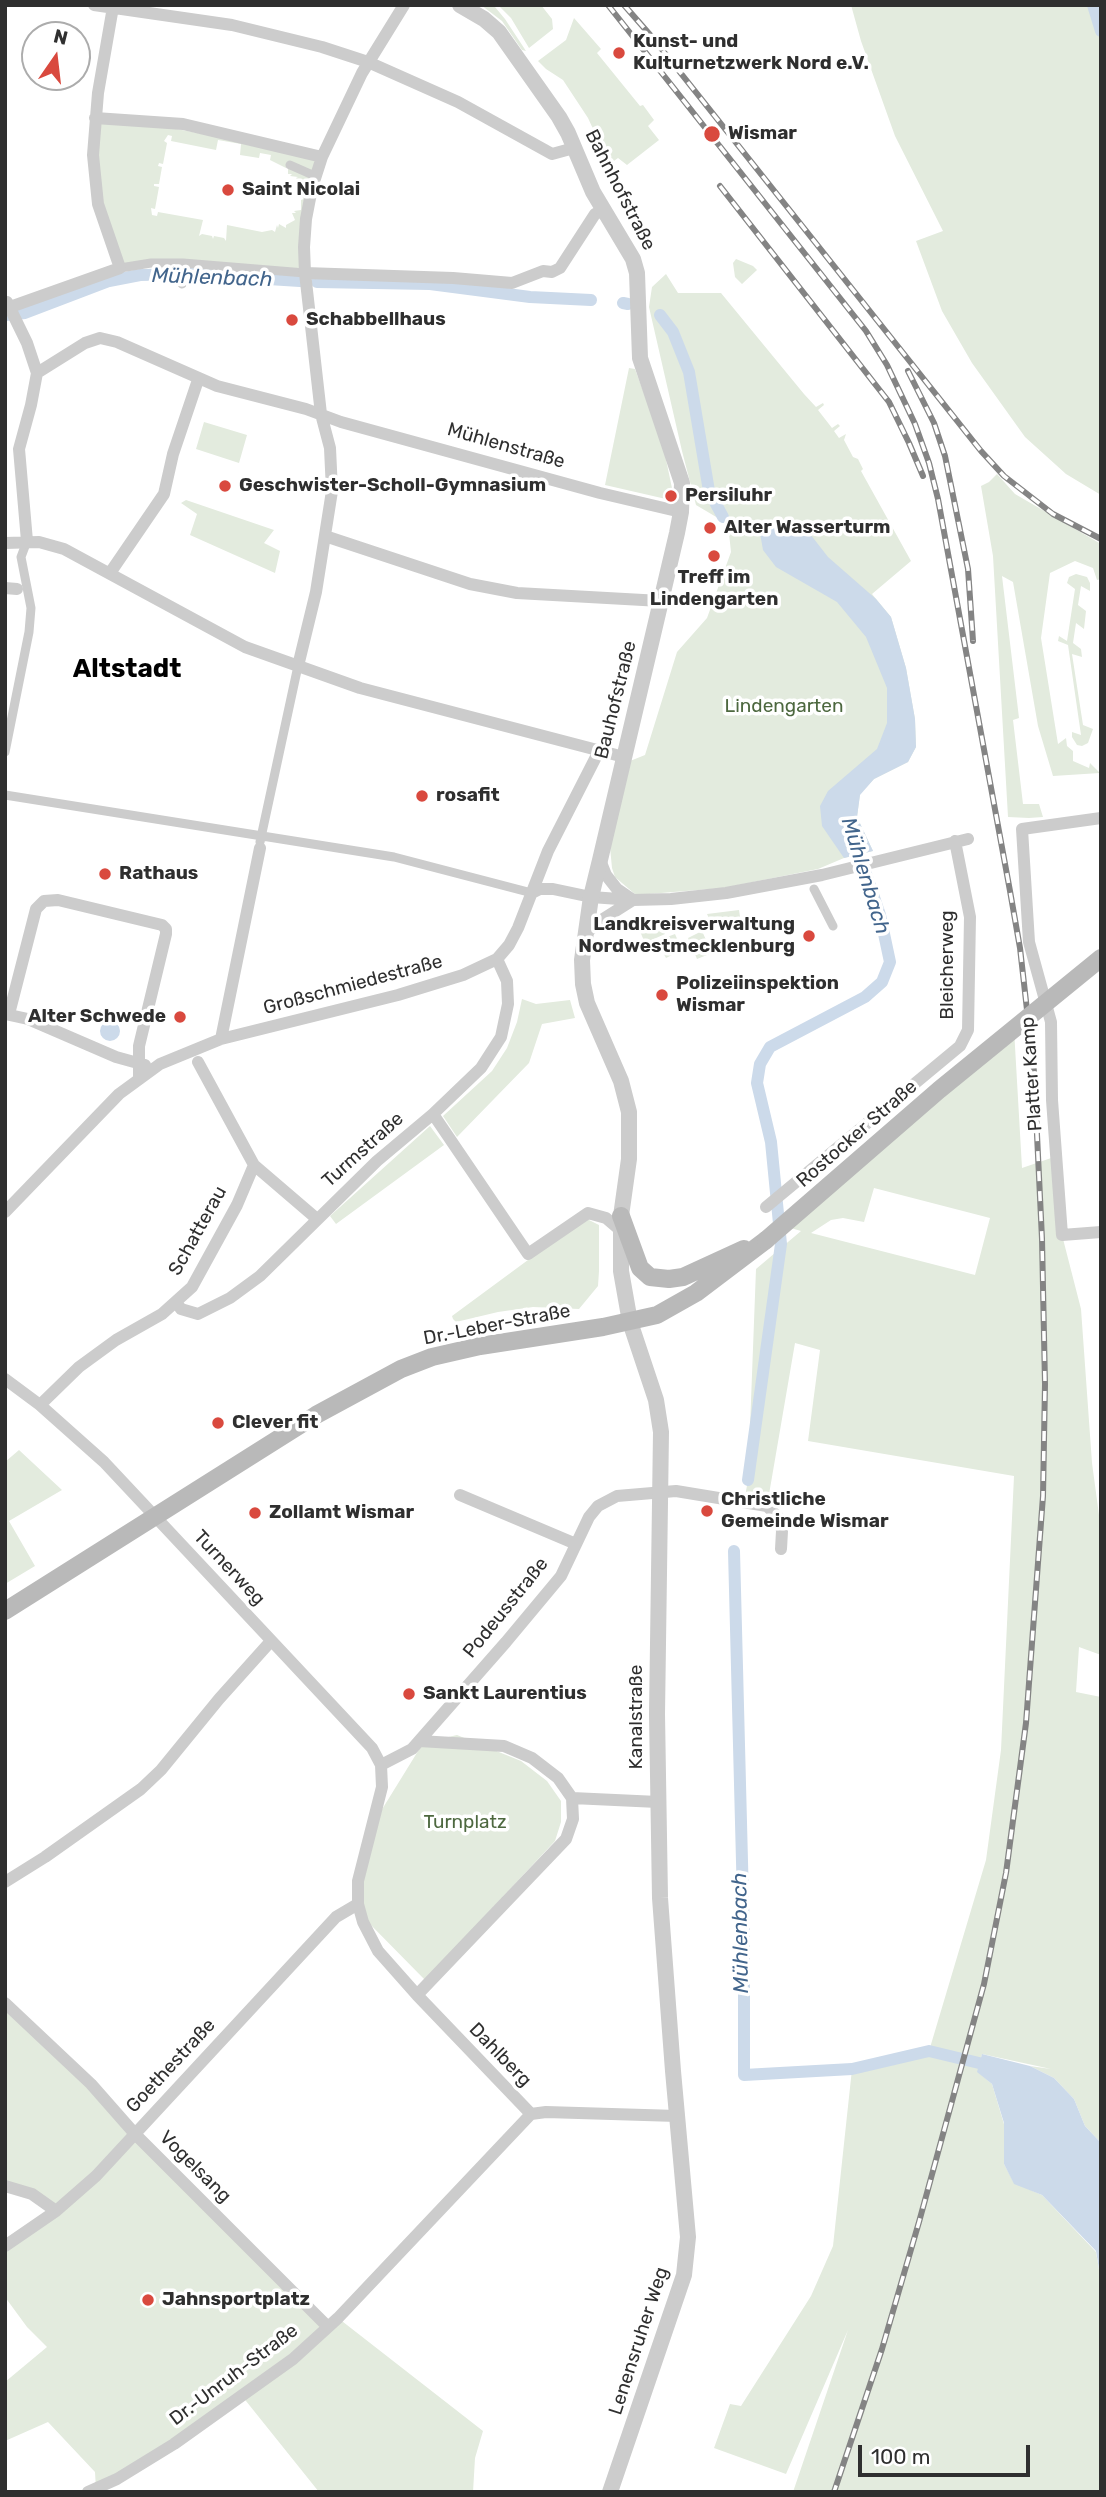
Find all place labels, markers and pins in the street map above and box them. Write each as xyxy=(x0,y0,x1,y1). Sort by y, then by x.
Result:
place label: Kunst- und Kulturnetzwerk Nord e.V. xyxy=(633,31,869,75)
marker: Kunst- und Kulturnetzwerk Nord e.V. xyxy=(611,45,627,61)
place label: Wismar xyxy=(728,123,797,145)
marker: Wismar xyxy=(702,124,722,144)
place label: Saint Nicolai xyxy=(242,179,360,201)
marker: Saint Nicolai xyxy=(220,182,236,198)
place label: Schabbellhaus xyxy=(306,309,446,331)
marker: Schabbellhaus xyxy=(284,312,300,328)
place label: Geschwister-Scholl-Gymnasium xyxy=(239,475,546,497)
marker: Geschwister-Scholl-Gymnasium xyxy=(217,478,233,494)
place label: Persiluhr xyxy=(685,485,772,507)
marker: Persiluhr xyxy=(663,488,679,504)
place label: Alter Wasserturm xyxy=(724,517,890,539)
marker: Alter Wasserturm xyxy=(702,520,718,536)
marker: Treff im Lindengarten xyxy=(706,548,722,564)
place label: Treff im Lindengarten xyxy=(650,567,778,611)
place label: rosafit xyxy=(436,785,500,807)
marker: rosafit xyxy=(414,788,430,804)
place label: Rathaus xyxy=(119,863,198,885)
marker: Rathaus xyxy=(97,866,113,882)
place label: Landkreisverwaltung Nordwestmecklenburg xyxy=(578,914,795,958)
marker: Landkreisverwaltung Nordwestmecklenburg xyxy=(801,928,817,944)
place label: Polizeiinspektion Wismar xyxy=(676,973,839,1017)
marker: Polizeiinspektion Wismar xyxy=(654,987,670,1003)
place label: Alter Schwede xyxy=(28,1006,166,1028)
marker: Alter Schwede xyxy=(172,1009,188,1025)
place label: Clever fit xyxy=(232,1412,318,1434)
marker: Clever fit xyxy=(210,1415,226,1431)
place label: Christliche Gemeinde Wismar xyxy=(721,1489,889,1533)
place label: Zollamt Wismar xyxy=(269,1502,414,1524)
marker: Christliche Gemeinde Wismar xyxy=(699,1503,715,1519)
marker: Zollamt Wismar xyxy=(247,1505,263,1521)
place label: Sankt Laurentius xyxy=(423,1683,587,1705)
marker: Sankt Laurentius xyxy=(401,1686,417,1702)
place label: Jahnsportplatz xyxy=(162,2289,310,2311)
marker: Jahnsportplatz xyxy=(140,2292,156,2308)

